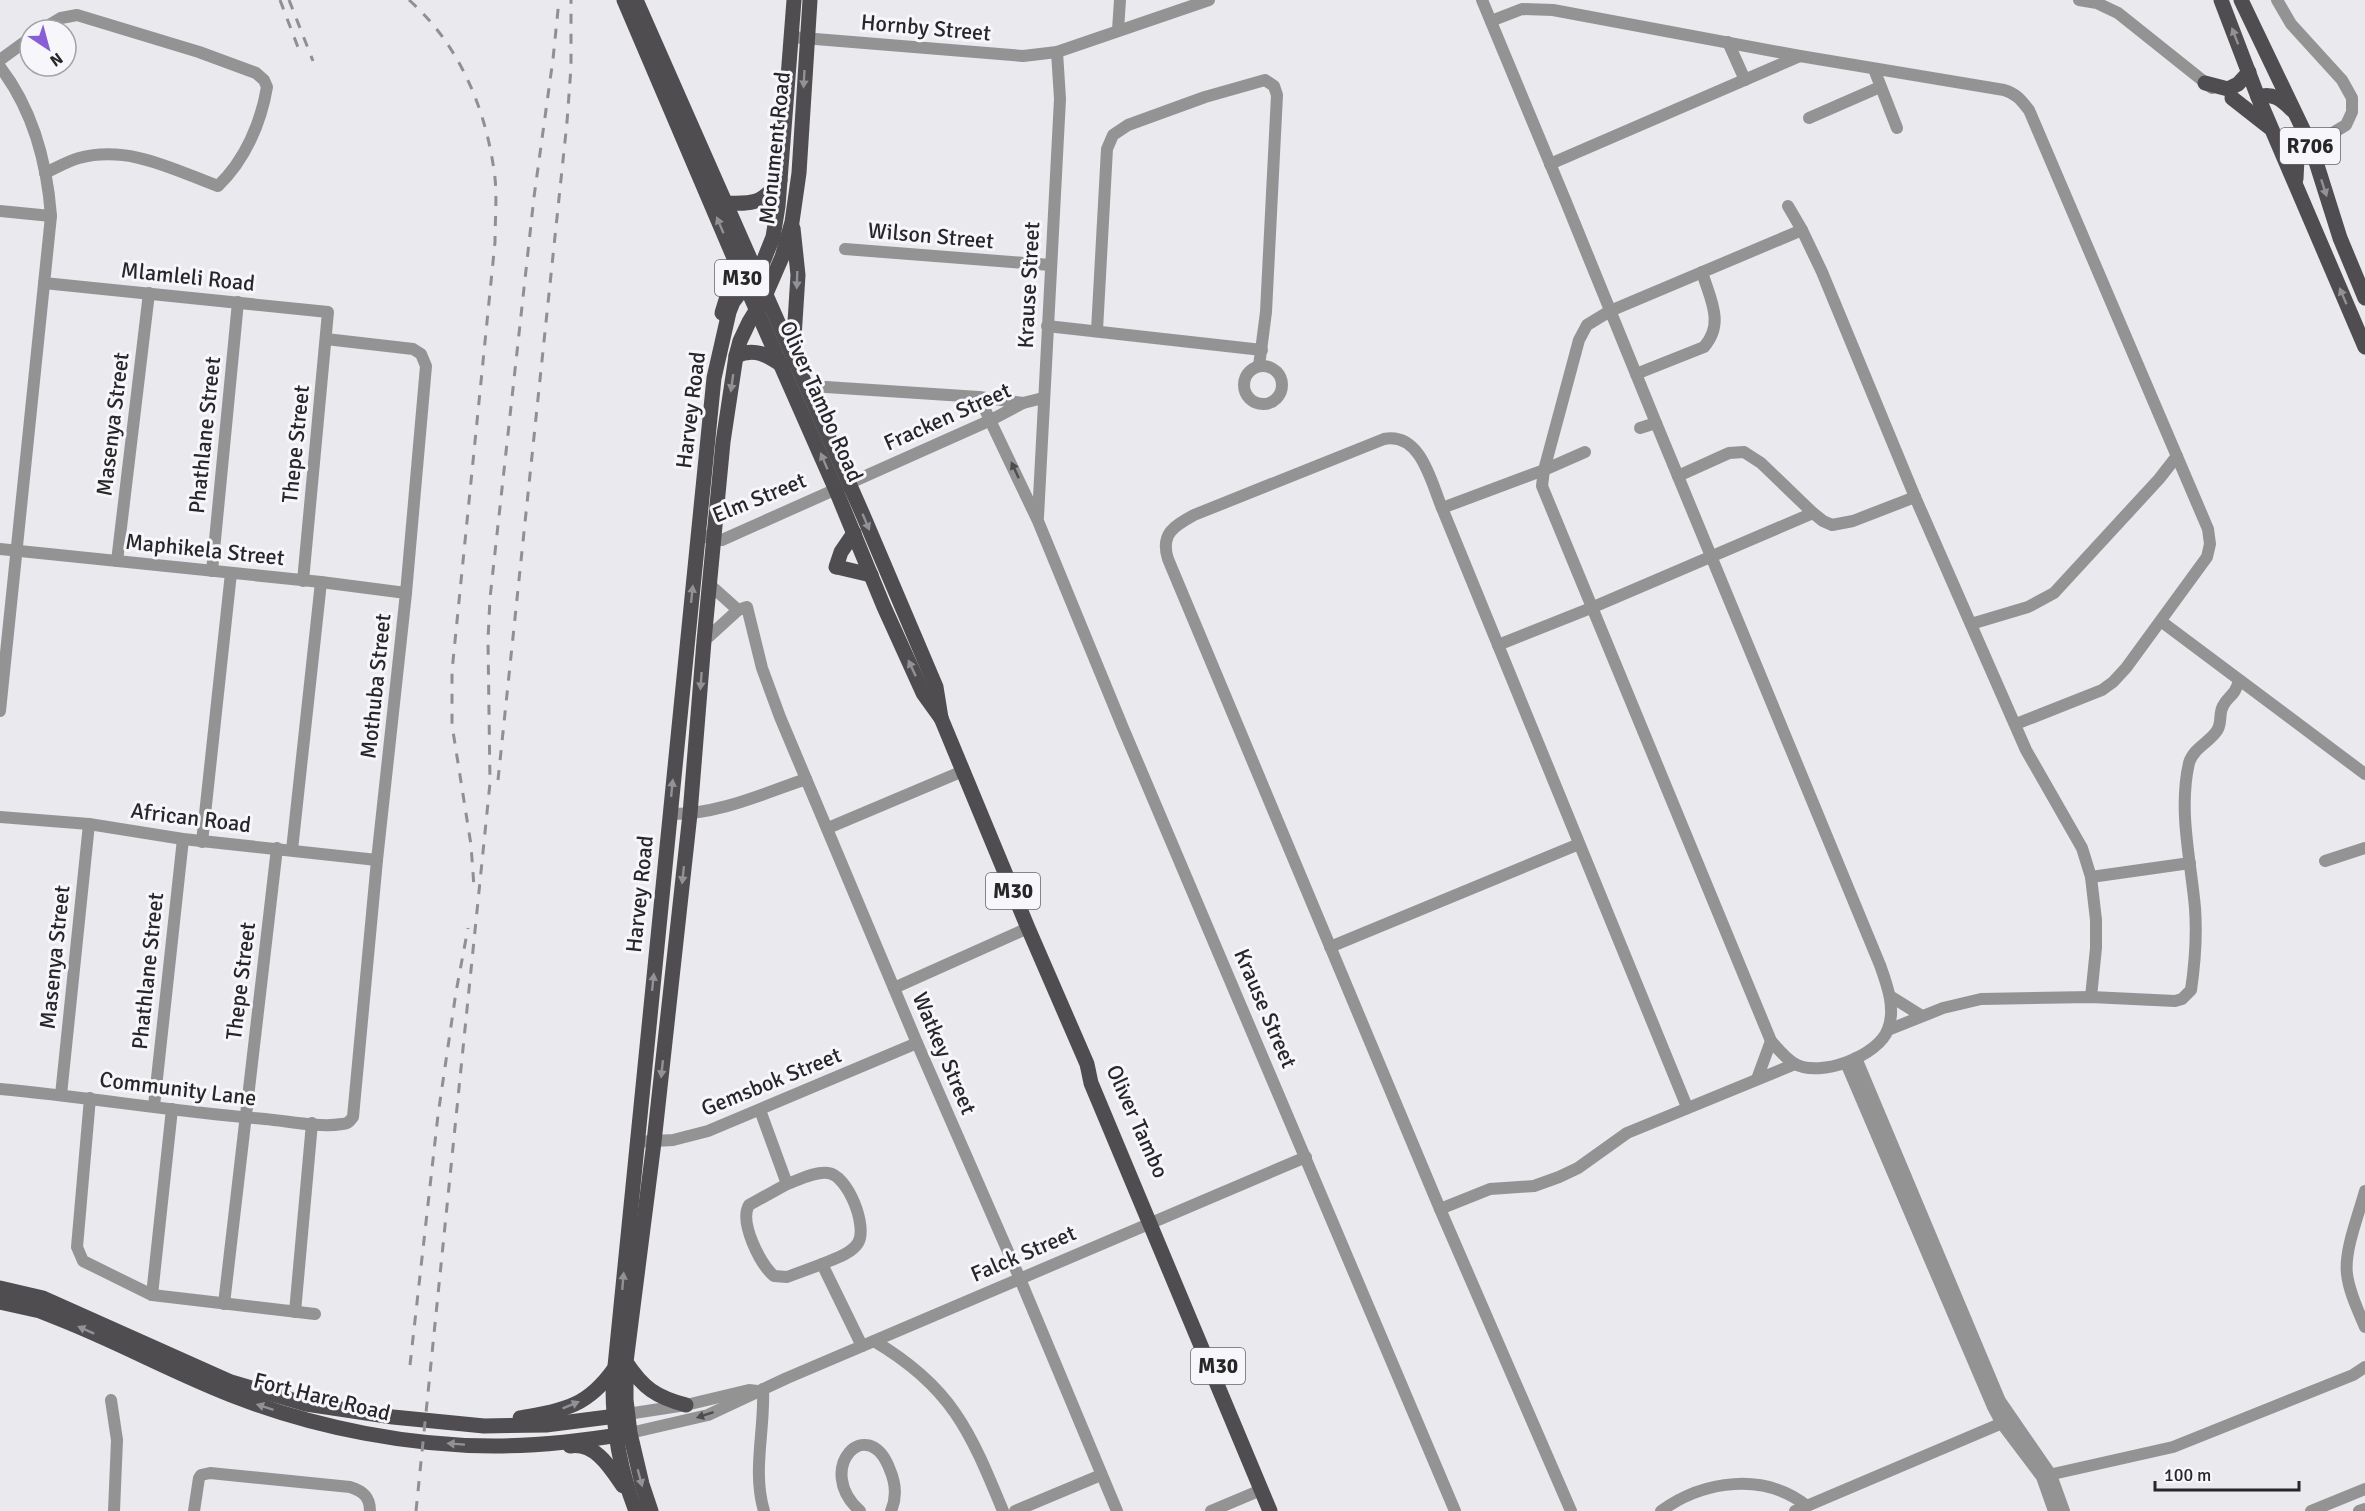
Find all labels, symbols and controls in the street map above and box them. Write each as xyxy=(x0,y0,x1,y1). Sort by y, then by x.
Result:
street label: Hornby Street xyxy=(860,8,992,47)
north arrow xyxy=(18,18,78,78)
one-way arrow xyxy=(2230,27,2239,45)
text: N xyxy=(46,48,67,71)
street label: Monument Road xyxy=(753,70,796,226)
one-way arrow xyxy=(800,70,809,89)
road number: R706 xyxy=(2280,128,2340,164)
one-way arrow xyxy=(2320,179,2329,197)
one-way arrow xyxy=(715,216,724,234)
street label: Wilson Street xyxy=(867,217,995,254)
street label: Krause Street xyxy=(1012,221,1045,349)
street label: Mlamleli Road xyxy=(120,256,256,297)
road number: M30 xyxy=(715,260,769,296)
one-way arrow xyxy=(793,270,802,289)
one-way arrow xyxy=(2338,287,2347,305)
street label: Oliver Tambo Road xyxy=(774,317,869,486)
street label: Masenya Street xyxy=(90,350,135,497)
street label: Harvey Road xyxy=(670,350,711,470)
street label: Phathlane Street xyxy=(183,355,226,515)
one-way arrow xyxy=(727,374,736,393)
street label: Fracken Street xyxy=(880,376,1015,456)
street label: Thepe Street xyxy=(276,383,315,504)
one-way arrow xyxy=(819,452,829,470)
one-way arrow xyxy=(1010,462,1019,479)
street label: Elm Street xyxy=(708,466,810,528)
one-way arrow xyxy=(861,513,871,531)
street label: Maphikela Street xyxy=(124,528,286,571)
one-way arrow xyxy=(687,584,697,603)
street label: Mothuba Street xyxy=(354,612,397,760)
one-way arrow xyxy=(907,658,917,676)
one-way arrow xyxy=(696,672,705,691)
one-way arrow xyxy=(667,779,677,798)
street label: African Road xyxy=(129,797,253,838)
street label: Harvey Road xyxy=(620,834,659,954)
one-way arrow xyxy=(679,866,688,885)
road number: M30 xyxy=(986,873,1040,909)
street label: Masenya Street xyxy=(34,883,76,1030)
street label: Phathlane Street xyxy=(126,891,169,1051)
street label: Thepe Street xyxy=(220,920,261,1042)
street label: Krause Street xyxy=(1228,944,1303,1072)
one-way arrow xyxy=(648,973,658,992)
street label: Watkey Street xyxy=(907,988,983,1119)
street label: Gemsbok Street xyxy=(697,1041,845,1122)
one-way arrow xyxy=(657,1060,667,1079)
street label: Oliver Tambo xyxy=(1101,1060,1175,1182)
street label: Community Lane xyxy=(98,1065,258,1112)
street label: Falck Street xyxy=(967,1219,1080,1288)
one-way arrow xyxy=(618,1271,628,1290)
one-way arrow xyxy=(78,1325,95,1334)
road number: M30 xyxy=(1191,1348,1245,1384)
street label: Fort Hare Road xyxy=(251,1366,393,1427)
one-way arrow xyxy=(562,1400,580,1410)
one-way arrow xyxy=(256,1402,274,1411)
one-way arrow xyxy=(696,1411,714,1421)
one-way arrow xyxy=(447,1439,466,1449)
scale bar xyxy=(2155,1454,2299,1492)
text: 100 m xyxy=(2164,1464,2211,1486)
one-way arrow xyxy=(636,1469,646,1488)

